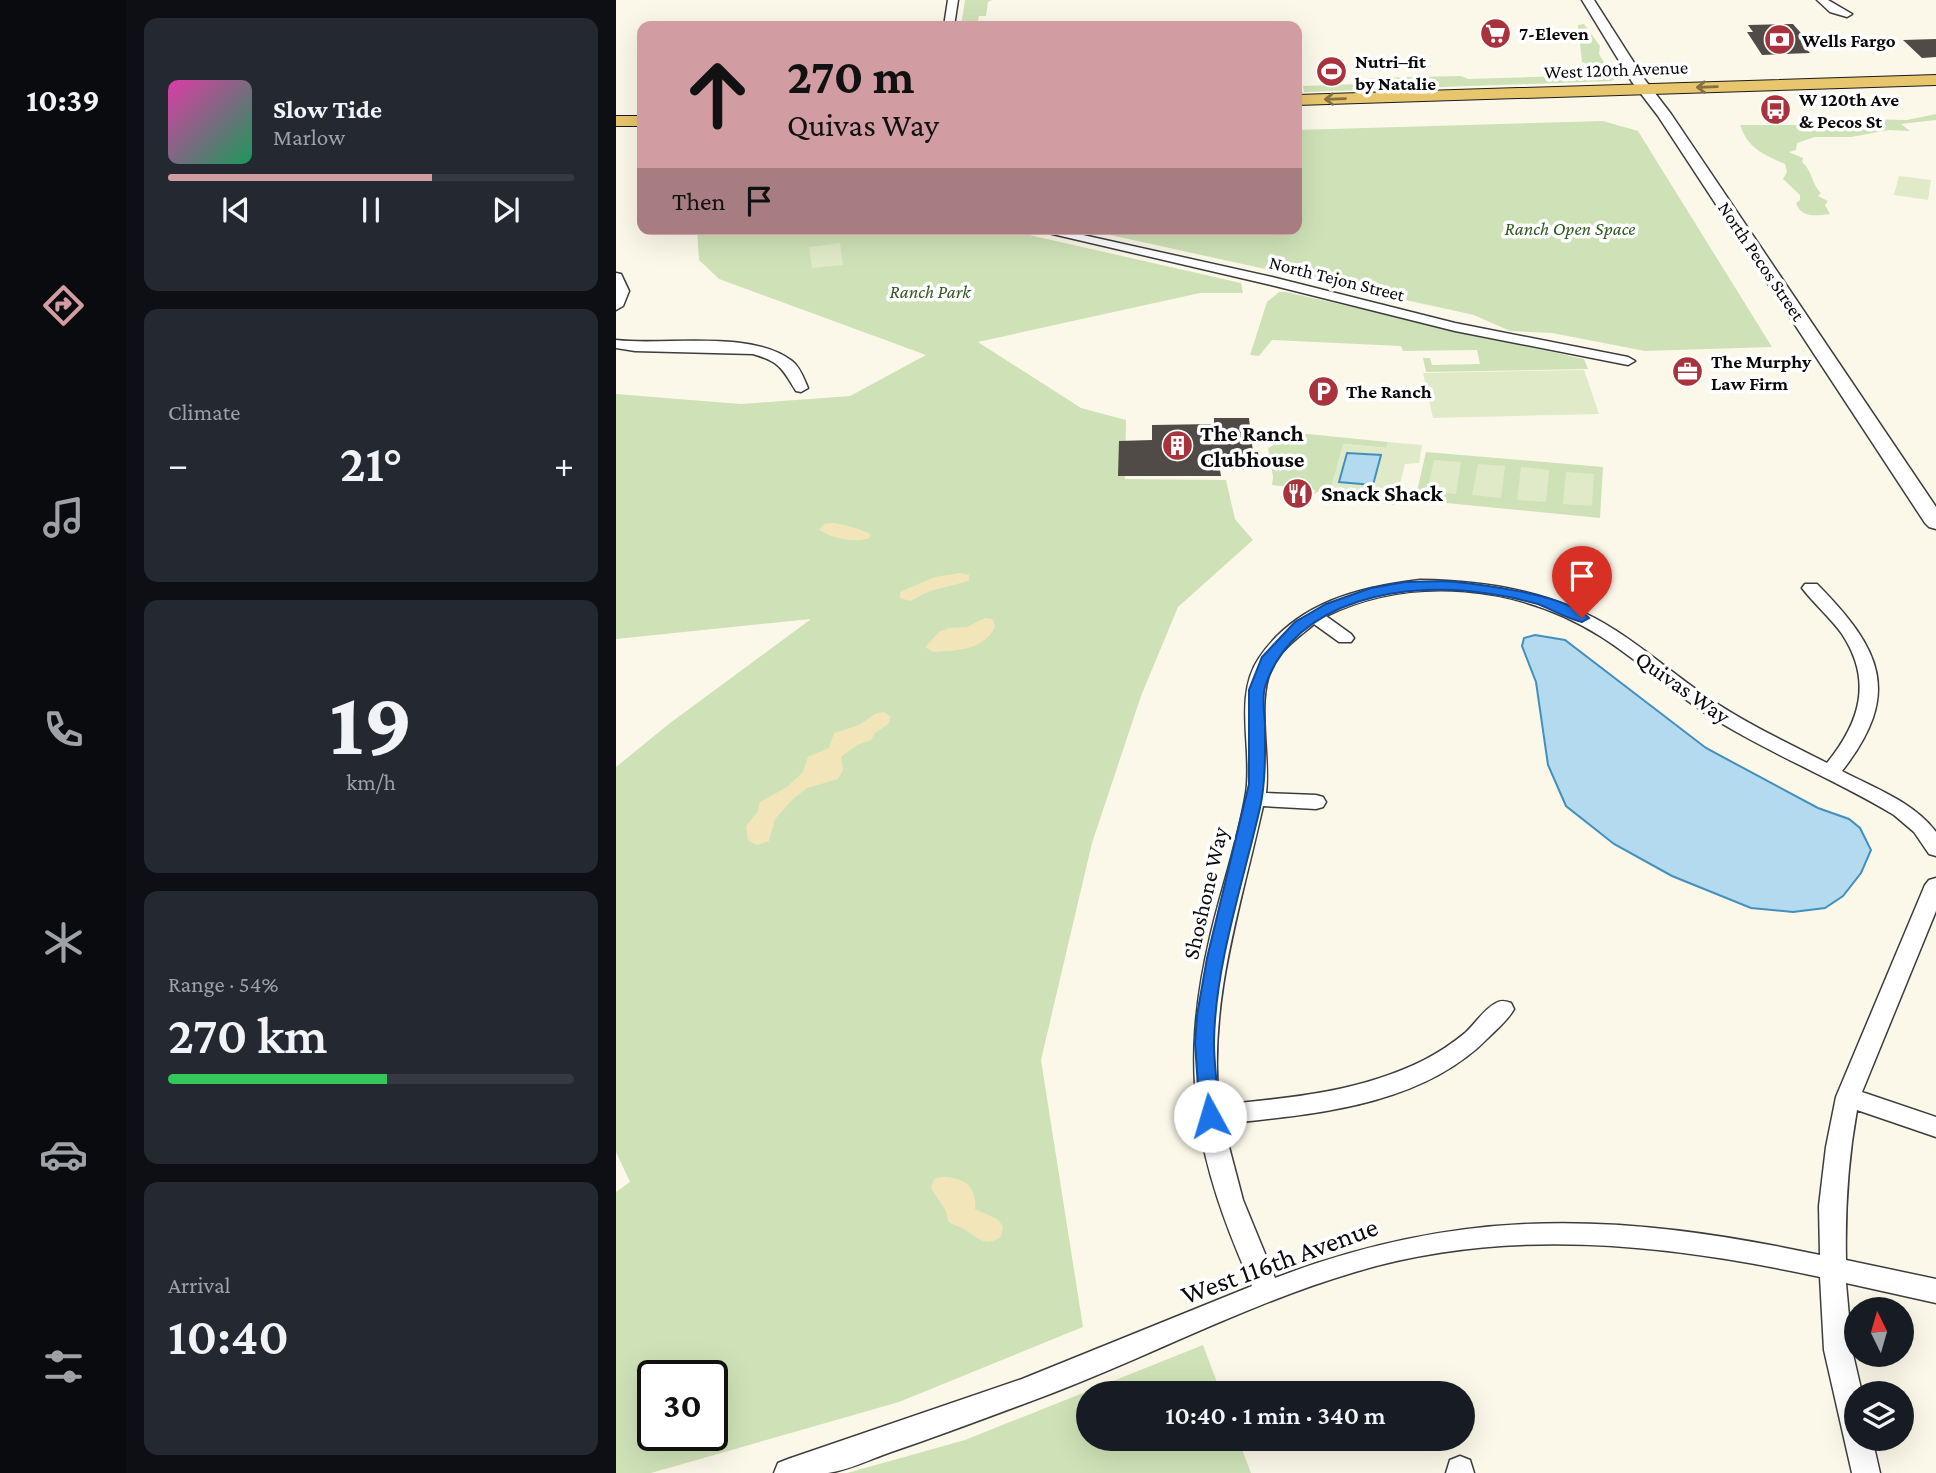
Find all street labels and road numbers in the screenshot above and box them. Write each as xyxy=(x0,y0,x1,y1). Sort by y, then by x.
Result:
street label: West 120th Avenue xyxy=(1543,56,1689,83)
street label: North Pecos Street xyxy=(1714,198,1810,325)
street label: North Tejon Street xyxy=(1267,251,1408,307)
street label: Quivas Way xyxy=(1631,645,1736,729)
street label: Shoshone Way xyxy=(1177,824,1233,962)
street label: West 116th Avenue xyxy=(1177,1210,1382,1310)

